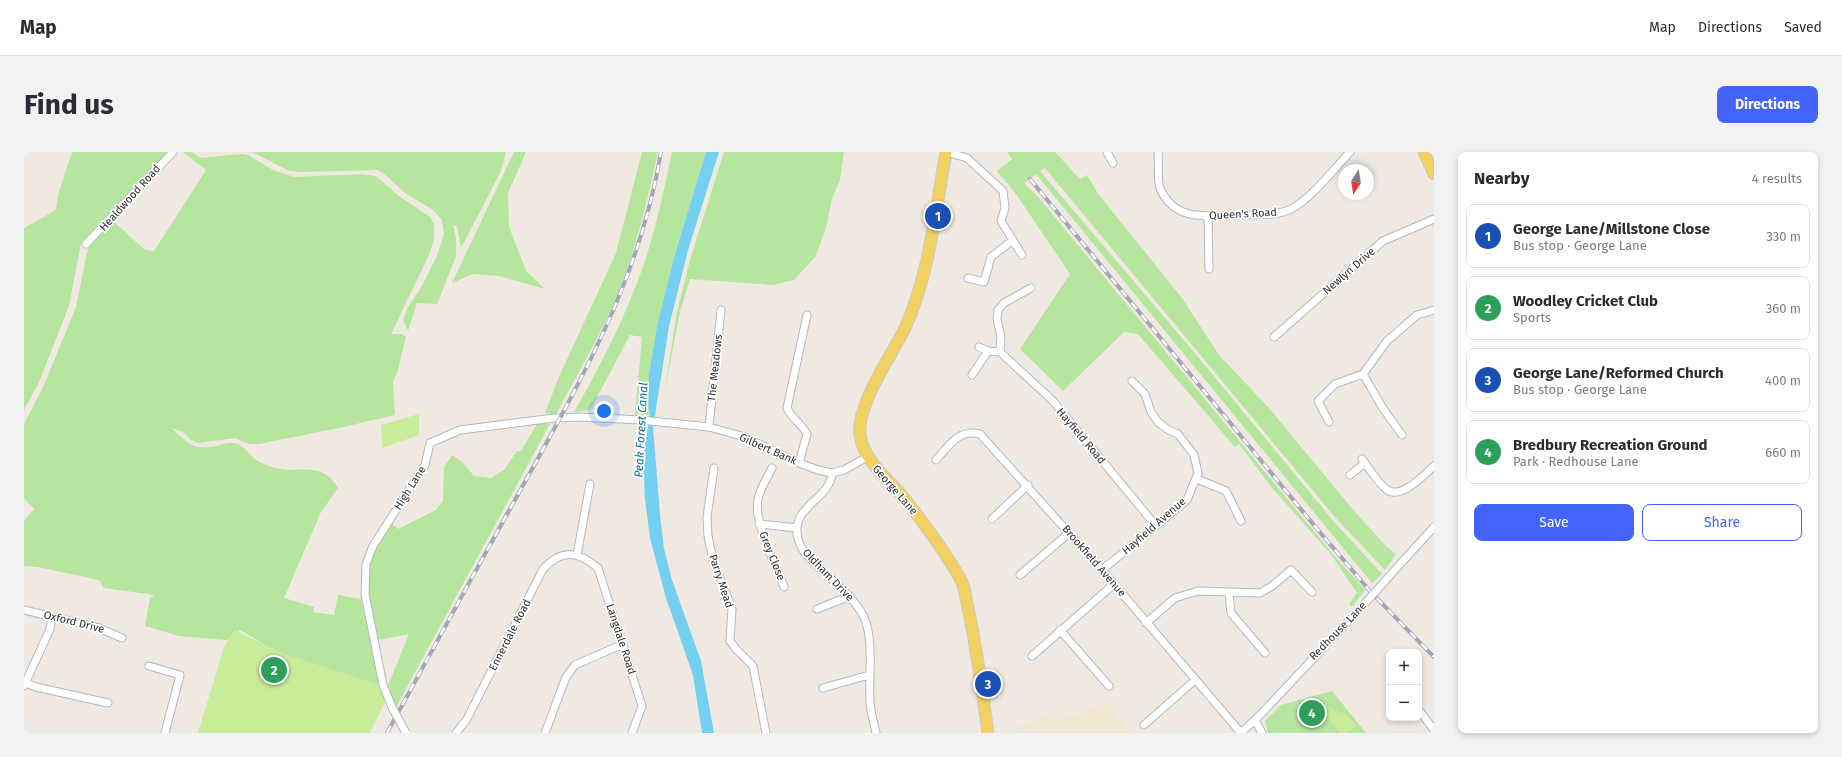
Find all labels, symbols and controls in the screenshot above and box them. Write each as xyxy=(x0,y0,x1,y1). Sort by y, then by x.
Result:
text: Map xyxy=(20,16,57,39)
text: Map xyxy=(1649,19,1676,36)
text: Directions xyxy=(1698,19,1762,36)
text: Saved xyxy=(1784,19,1822,36)
button: Directions xyxy=(1717,86,1818,123)
text: Find us xyxy=(24,88,114,121)
street label: Healdwood Road xyxy=(97,162,163,234)
north arrow xyxy=(1338,164,1374,200)
text: Nearby xyxy=(1474,168,1529,189)
text: 4 results xyxy=(1752,171,1802,186)
pin: 1 xyxy=(925,201,951,231)
street label: Queen's Road xyxy=(1209,206,1277,222)
text: George Lane/Millstone Close xyxy=(1513,220,1710,238)
text: 1 xyxy=(1485,229,1491,244)
text: 330 m xyxy=(1766,229,1801,244)
text: Bus stop · George Lane xyxy=(1513,238,1647,253)
street label: Newlyn Drive xyxy=(1320,245,1378,297)
text: Woodley Cricket Club xyxy=(1513,292,1658,310)
text: 2 xyxy=(1485,301,1491,316)
text: 360 m xyxy=(1766,301,1801,316)
text: Sports xyxy=(1513,310,1551,325)
street label: The Meadows xyxy=(705,334,725,402)
text: George Lane/Reformed Church xyxy=(1513,364,1724,382)
text: 3 xyxy=(1485,373,1491,388)
text: 400 m xyxy=(1765,373,1801,388)
water label: Peak Forest Canal xyxy=(632,382,650,478)
text: Bus stop · George Lane xyxy=(1513,382,1647,397)
your location xyxy=(594,401,614,421)
street label: Hayfield Road xyxy=(1054,405,1108,467)
street label: Gilbert Bank xyxy=(737,431,799,468)
text: Bredbury Recreation Ground xyxy=(1513,436,1708,454)
text: 4 xyxy=(1484,445,1492,460)
text: 660 m xyxy=(1765,445,1801,460)
text: Park · Redhouse Lane xyxy=(1513,454,1639,469)
street label: George Lane xyxy=(870,462,920,518)
street label: High Lane xyxy=(391,464,429,512)
street label: Hayfield Avenue xyxy=(1119,495,1189,557)
button: Save xyxy=(1474,504,1634,541)
button: Share xyxy=(1642,504,1802,541)
street label: Brookfield Avenue xyxy=(1059,523,1129,599)
street label: Grey Close xyxy=(756,529,788,583)
street label: Oldham Drive xyxy=(800,546,856,604)
street label: Parry Mead xyxy=(706,553,736,609)
street label: Ennerdale Road xyxy=(486,597,534,673)
street label: Redhouse Lane xyxy=(1307,599,1369,663)
street label: Langdale Road xyxy=(604,602,638,676)
street label: Oxford Drive xyxy=(42,608,106,636)
map controls xyxy=(1386,649,1422,721)
button: + xyxy=(1386,649,1422,685)
pin: 2 xyxy=(261,655,287,685)
pin: 3 xyxy=(975,669,1001,699)
button: − xyxy=(1386,685,1422,721)
pin: 4 xyxy=(1299,698,1325,728)

